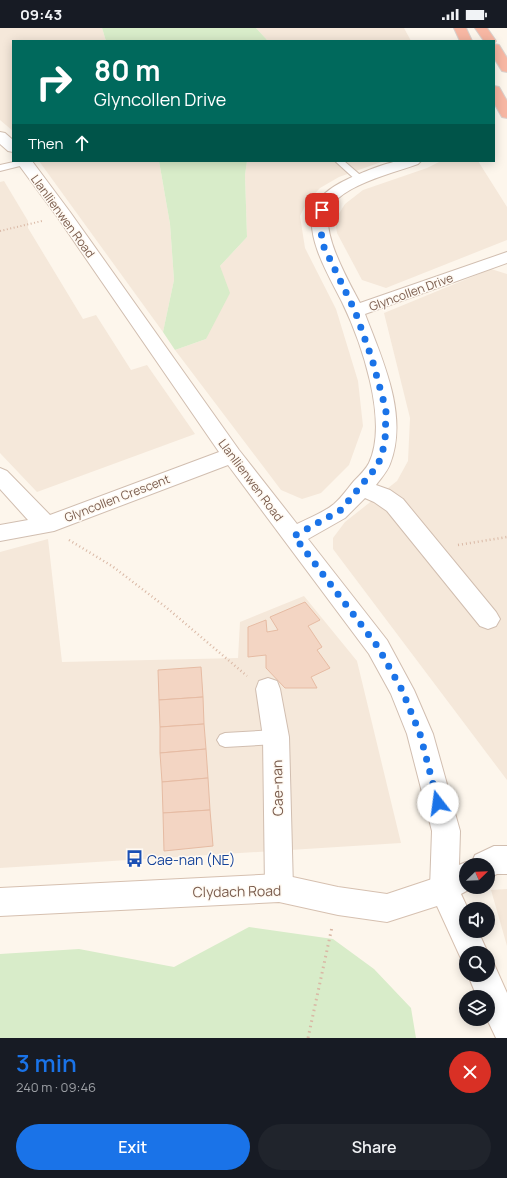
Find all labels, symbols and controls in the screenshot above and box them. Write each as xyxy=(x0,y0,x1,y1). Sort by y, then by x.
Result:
text: 09:43 xyxy=(20,4,62,25)
text: 80 m xyxy=(94,51,160,89)
icon: right xyxy=(28,56,80,108)
text: Glyncollen Drive xyxy=(94,87,226,111)
icon: ahead xyxy=(71,132,93,154)
text: Then xyxy=(28,133,63,154)
street label: Llanllienwen Road xyxy=(27,171,99,261)
pin xyxy=(305,193,339,227)
icon: arrive xyxy=(311,199,333,221)
street label: Glyncollen Drive xyxy=(367,269,455,315)
street label: Llanllienwen Road xyxy=(214,435,288,525)
street label: Glyncollen Crescent xyxy=(62,470,172,526)
street label: Cae-nan xyxy=(267,760,287,816)
position arrow xyxy=(417,782,459,824)
bus stop icon: Cae-nan (NE) xyxy=(124,849,144,869)
place label: Cae-nan (NE) xyxy=(147,850,236,869)
north arrow xyxy=(459,858,495,894)
map controls xyxy=(459,858,495,1026)
street label: Clydach Road xyxy=(193,881,281,901)
button: sound xyxy=(459,902,495,938)
button: search xyxy=(459,946,495,982)
button: layers xyxy=(459,990,495,1026)
text: 3 min xyxy=(16,1046,77,1079)
button: close xyxy=(449,1051,491,1093)
text: 240 m · 09:46 xyxy=(16,1078,96,1096)
button: Exit xyxy=(16,1124,250,1170)
button: Share xyxy=(258,1124,491,1170)

